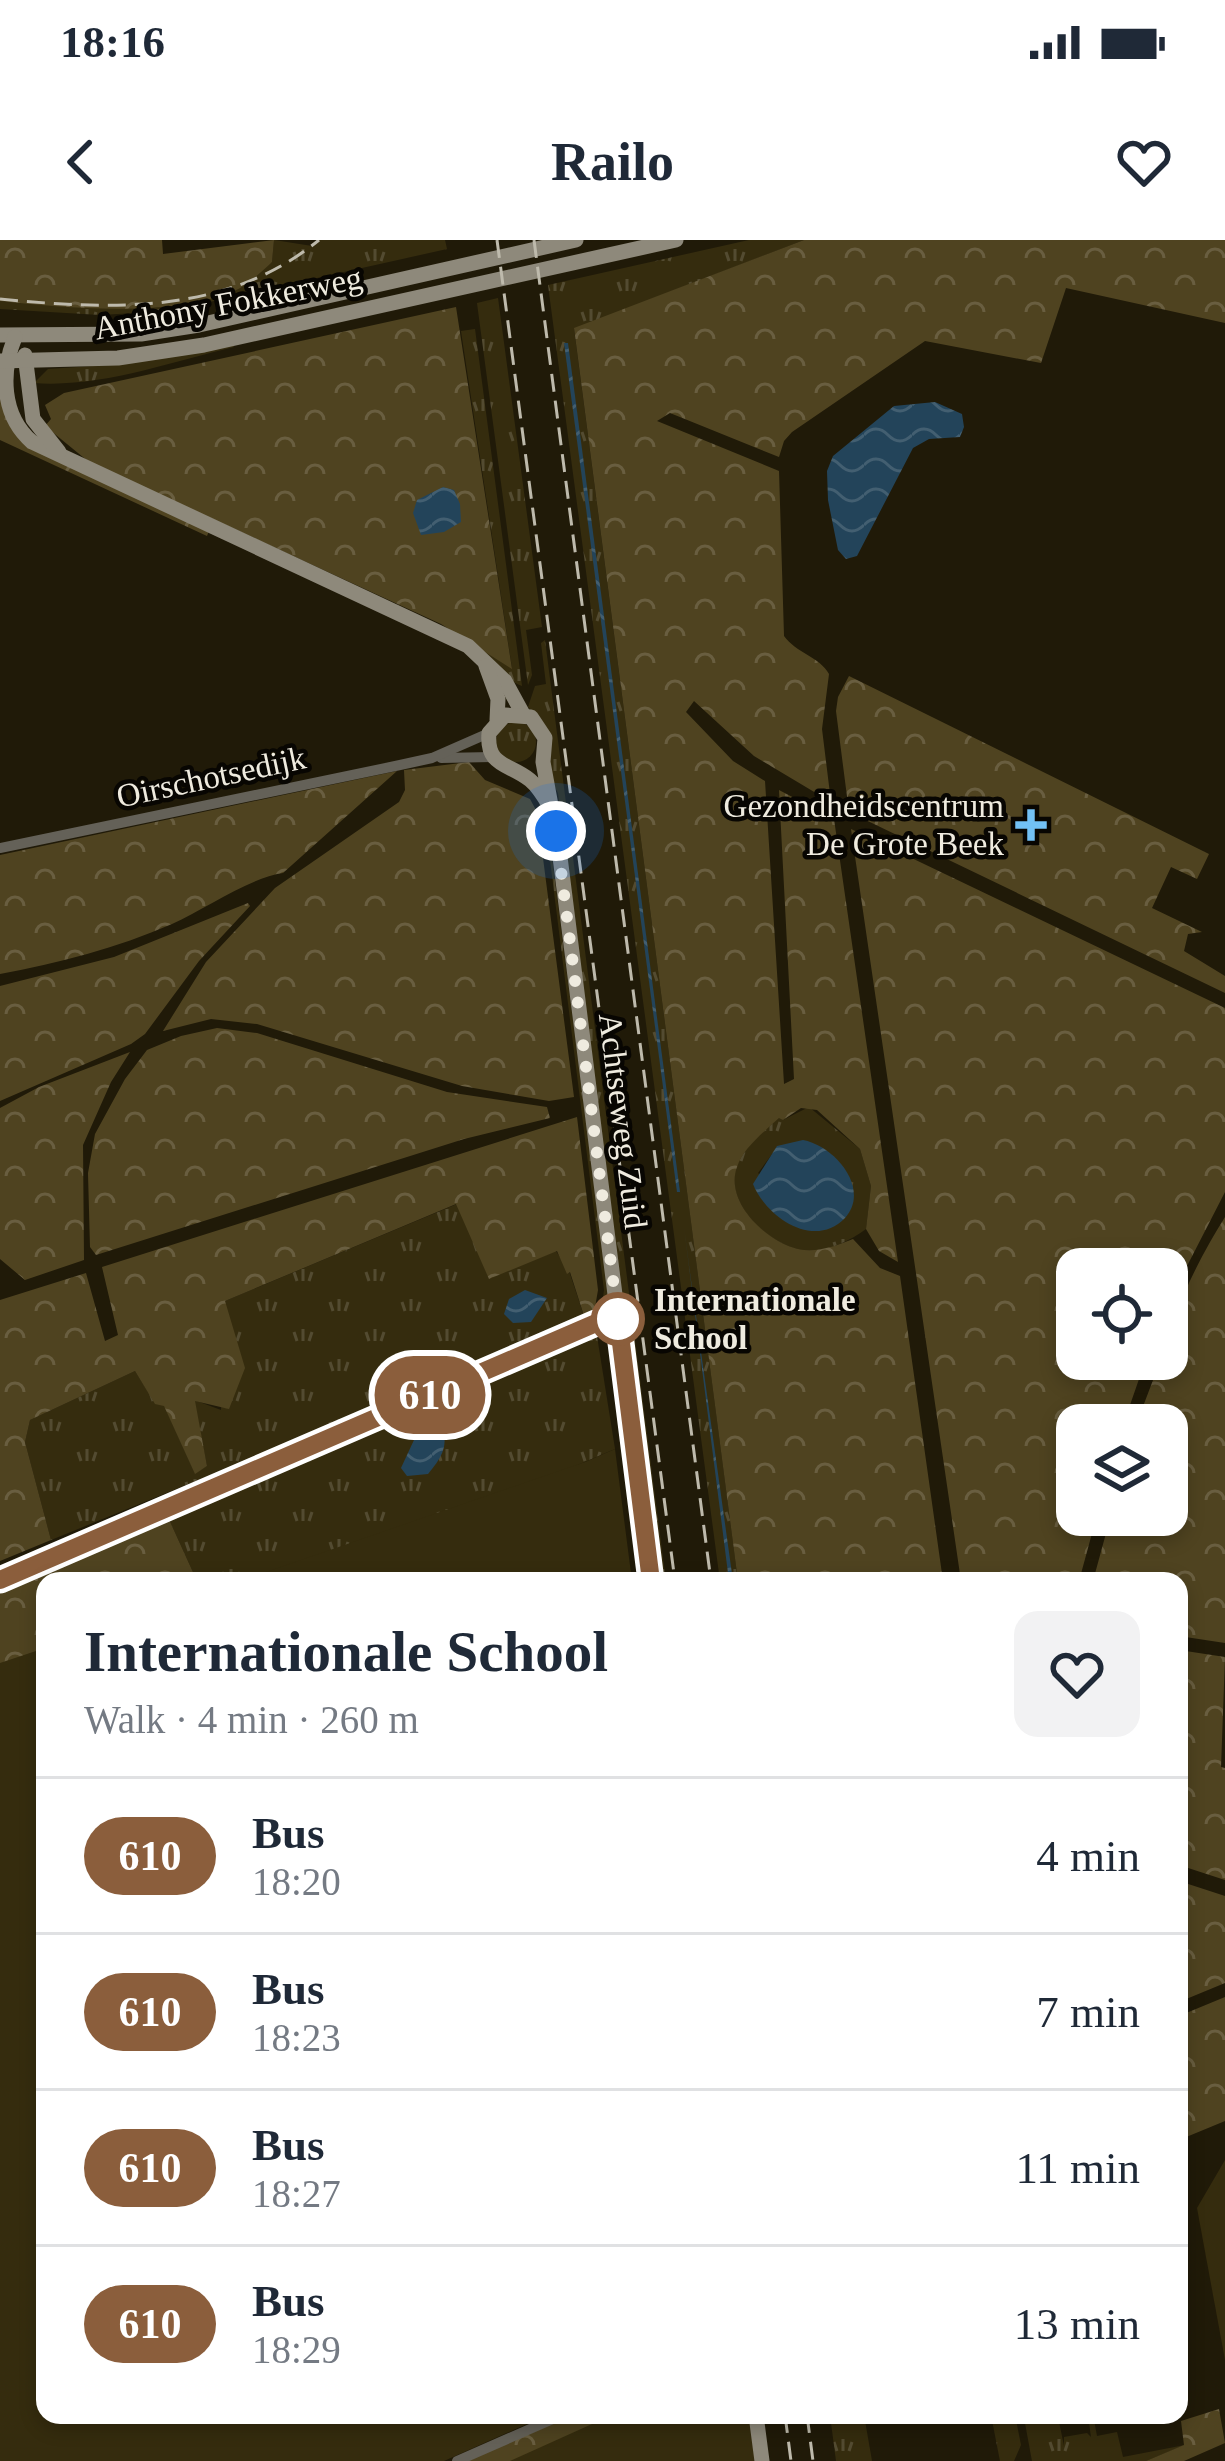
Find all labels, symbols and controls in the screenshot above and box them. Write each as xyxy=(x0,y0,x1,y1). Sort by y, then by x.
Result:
text: 18:16 xyxy=(60,17,165,67)
icon: back xyxy=(48,129,114,195)
icon: heart xyxy=(1111,129,1177,195)
text: Railo xyxy=(551,132,674,192)
street label: Anthony Fokkerweg xyxy=(91,259,365,347)
street label: Oirschotsedijk xyxy=(113,739,309,815)
place label: Gezondheidscentrum De Grote Beek xyxy=(724,788,1004,862)
your location xyxy=(526,801,586,861)
marker: Gezondheidscentrum De Grote Beek xyxy=(1015,809,1047,841)
street label: Achtseweg Zuid xyxy=(592,1011,654,1231)
map controls xyxy=(1056,1248,1188,1536)
button: locate xyxy=(1056,1248,1188,1380)
place label: Internationale School xyxy=(654,1282,856,1356)
marker: Internationale School xyxy=(593,1294,643,1344)
line badge: 610 xyxy=(361,1356,499,1434)
text: 610 xyxy=(399,1372,462,1418)
button: layers xyxy=(1056,1404,1188,1536)
button: heart xyxy=(1014,1611,1140,1737)
text: Internationale School xyxy=(84,1620,608,1683)
text: Walk · 4 min · 260 m xyxy=(84,1698,419,1741)
text: Bus xyxy=(252,1808,325,1858)
text: 4 min xyxy=(1036,1831,1140,1881)
text: 610 xyxy=(119,1833,182,1879)
text: 18:20 xyxy=(252,1860,341,1903)
text: Bus xyxy=(252,1964,325,2014)
text: 7 min xyxy=(1036,1987,1140,2037)
text: 610 xyxy=(119,1989,182,2035)
text: 18:23 xyxy=(252,2016,341,2059)
text: Bus xyxy=(252,2120,325,2170)
text: 11 min xyxy=(1015,2143,1140,2193)
text: 610 xyxy=(119,2145,182,2191)
text: 18:27 xyxy=(252,2172,341,2215)
text: Bus xyxy=(252,2276,325,2326)
text: 13 min xyxy=(1014,2299,1140,2349)
text: 610 xyxy=(119,2301,182,2347)
text: 18:29 xyxy=(252,2328,341,2371)

